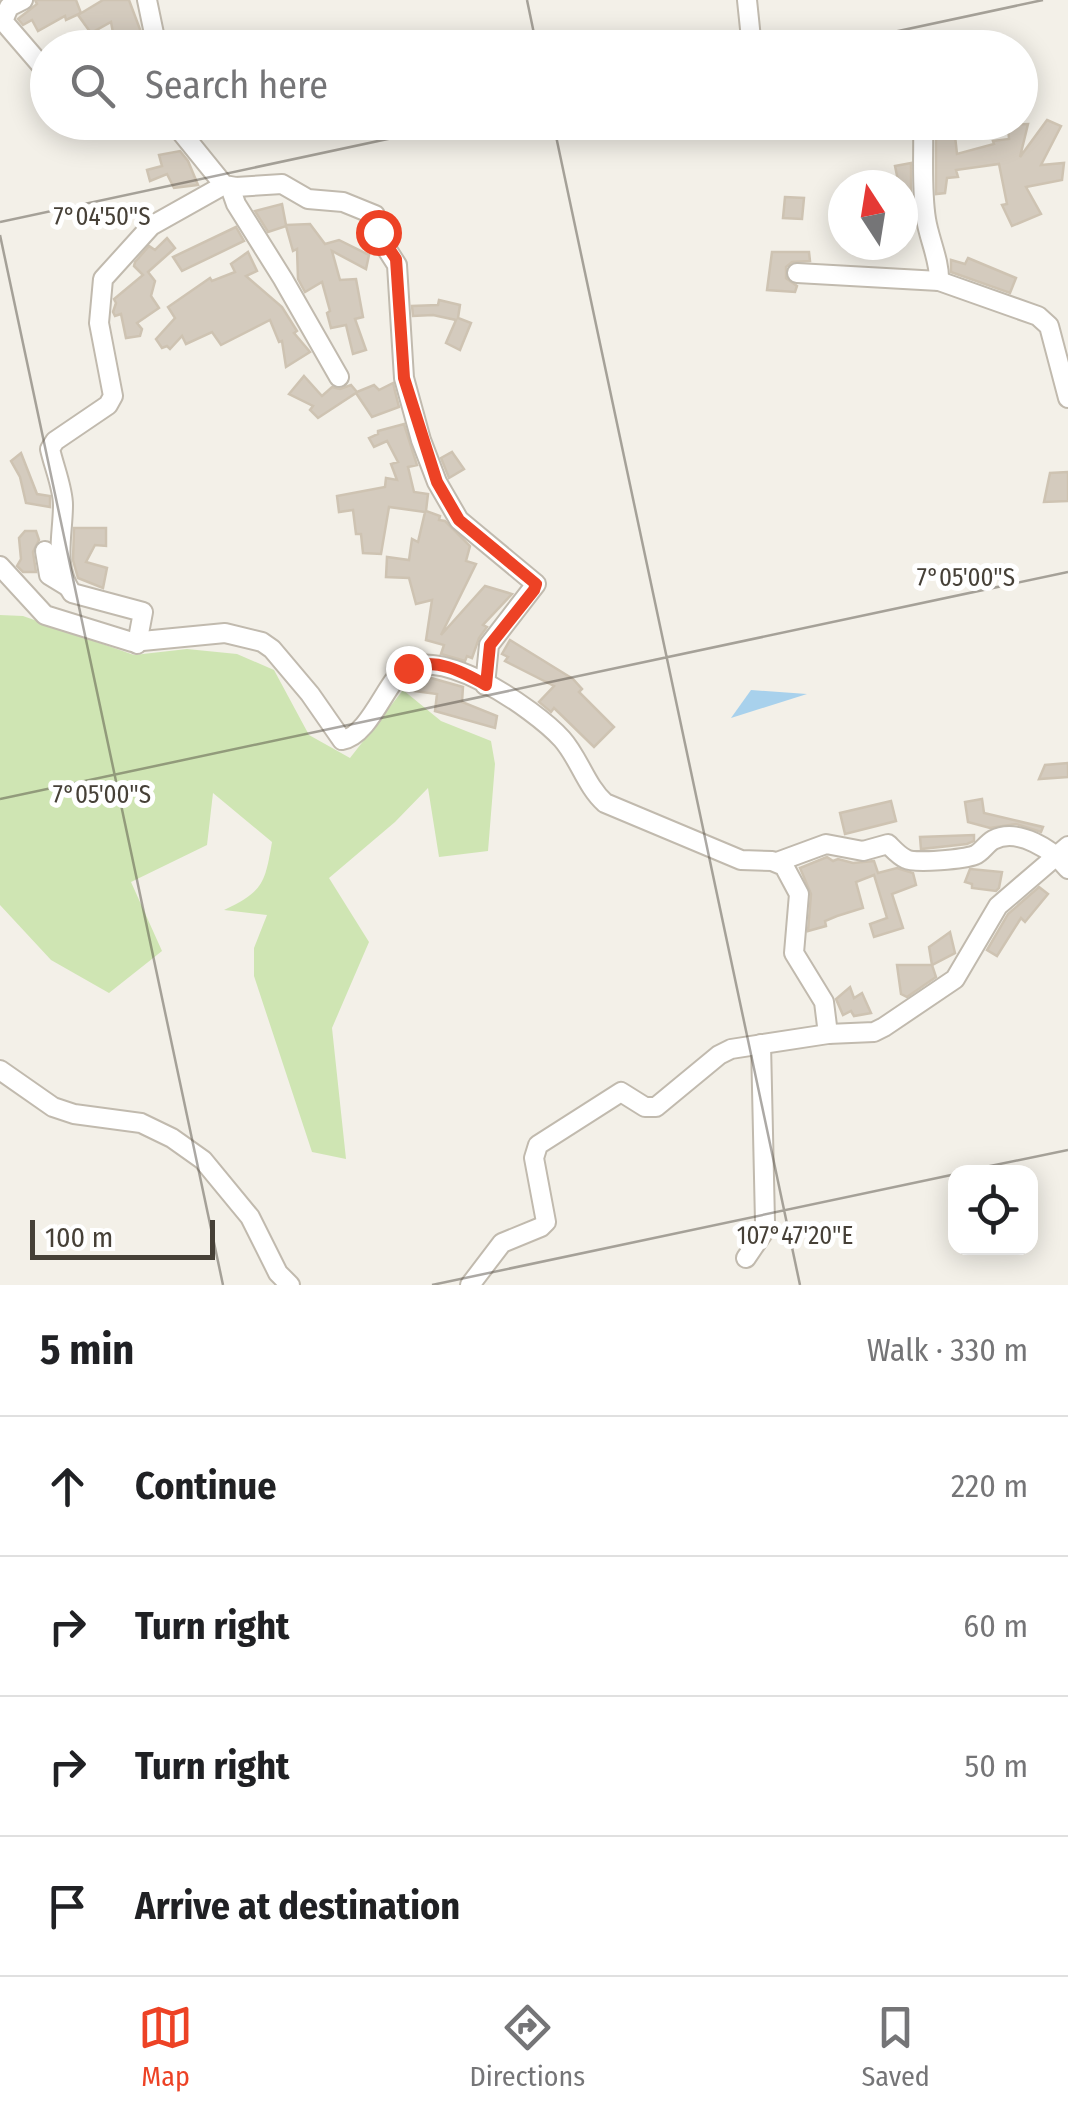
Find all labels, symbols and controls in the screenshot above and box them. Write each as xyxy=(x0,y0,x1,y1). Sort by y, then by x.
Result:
search box xyxy=(30,30,1038,140)
icon: search xyxy=(65,58,120,113)
text: Search here xyxy=(145,62,328,108)
north arrow xyxy=(828,170,918,260)
text: 7°04'50"S xyxy=(53,202,151,232)
route start xyxy=(356,210,402,256)
text: 7°05'00"S xyxy=(917,563,1015,593)
route end xyxy=(386,646,432,692)
text: 7°05'00"S xyxy=(53,780,151,810)
map controls xyxy=(948,1165,1038,1255)
button: locate xyxy=(948,1165,1038,1255)
scale bar xyxy=(30,1215,215,1260)
text: 100 m xyxy=(45,1221,113,1254)
text: 107°47'20"E xyxy=(737,1221,853,1251)
text: 5 min xyxy=(40,1325,134,1375)
text: Walk · 330 m xyxy=(867,1331,1028,1369)
icon: ahead xyxy=(40,1459,95,1514)
text: Continue xyxy=(135,1463,276,1509)
text: 220 m xyxy=(951,1467,1028,1505)
icon: right xyxy=(40,1599,95,1654)
text: Turn right xyxy=(135,1603,289,1649)
text: 60 m xyxy=(963,1607,1028,1645)
icon: right xyxy=(40,1739,95,1794)
text: Turn right xyxy=(135,1743,289,1789)
text: 50 m xyxy=(965,1747,1028,1785)
icon: arrive xyxy=(40,1879,95,1934)
text: Arrive at destination xyxy=(135,1883,460,1929)
tab: Map xyxy=(138,2000,193,2093)
tab: Directions xyxy=(469,2000,585,2093)
tab: Saved xyxy=(861,2000,930,2093)

